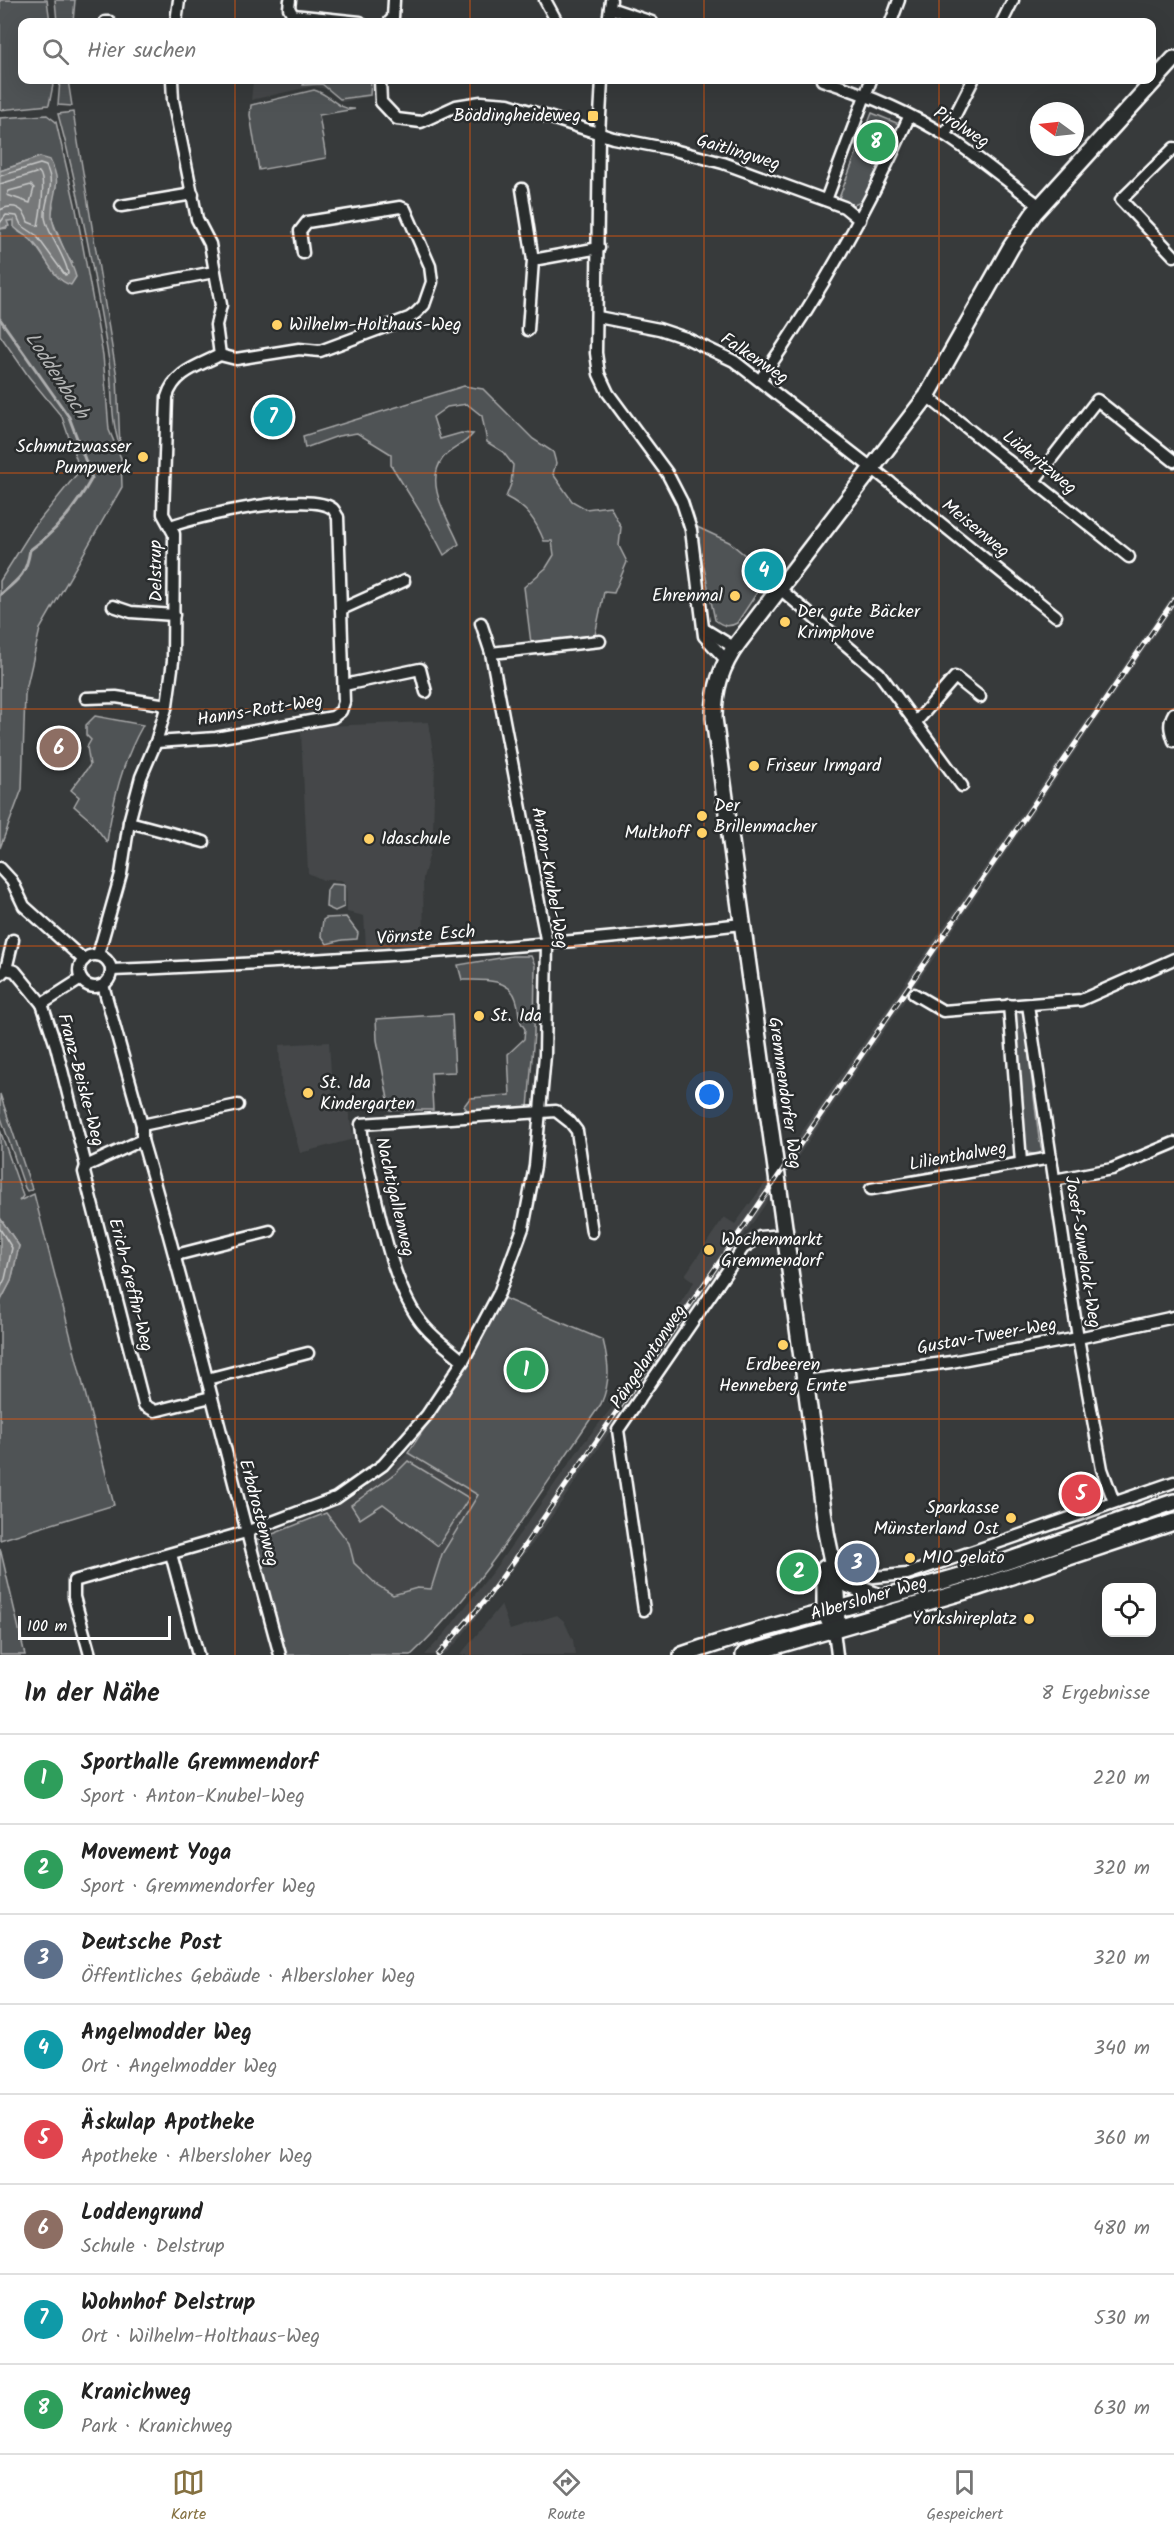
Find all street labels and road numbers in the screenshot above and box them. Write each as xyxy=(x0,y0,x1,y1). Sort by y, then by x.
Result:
street label: Pirolweg xyxy=(927,99,995,157)
street label: Gaitlingweg xyxy=(692,127,784,179)
street label: Falkenweg xyxy=(714,325,794,393)
street label: Lüderitzweg xyxy=(995,424,1083,502)
street label: Meisenweg xyxy=(935,492,1015,566)
street label: Delstrup xyxy=(142,539,172,602)
street label: Hanns-Rott-Weg xyxy=(195,687,325,735)
street label: Anton-Knubel-Weg xyxy=(522,805,576,951)
street label: Vörnste Esch xyxy=(376,918,476,954)
street label: Franz-Beiske-Weg xyxy=(48,1010,112,1150)
street label: Gremmendorfer Weg xyxy=(759,1015,809,1171)
street label: Nachtigallenweg xyxy=(366,1134,422,1260)
street label: Lilienthalweg xyxy=(907,1134,1009,1180)
street label: Josef-Suwelack-Weg xyxy=(1056,1174,1108,1330)
street label: Erich-Greffin-Weg xyxy=(99,1215,161,1355)
street label: Pängelantonweg xyxy=(603,1299,695,1415)
street label: Gustav-Tweer-Weg xyxy=(915,1310,1059,1364)
street label: Erbdrostenweg xyxy=(230,1456,286,1570)
street label: Albersloher Weg xyxy=(807,1568,931,1630)

